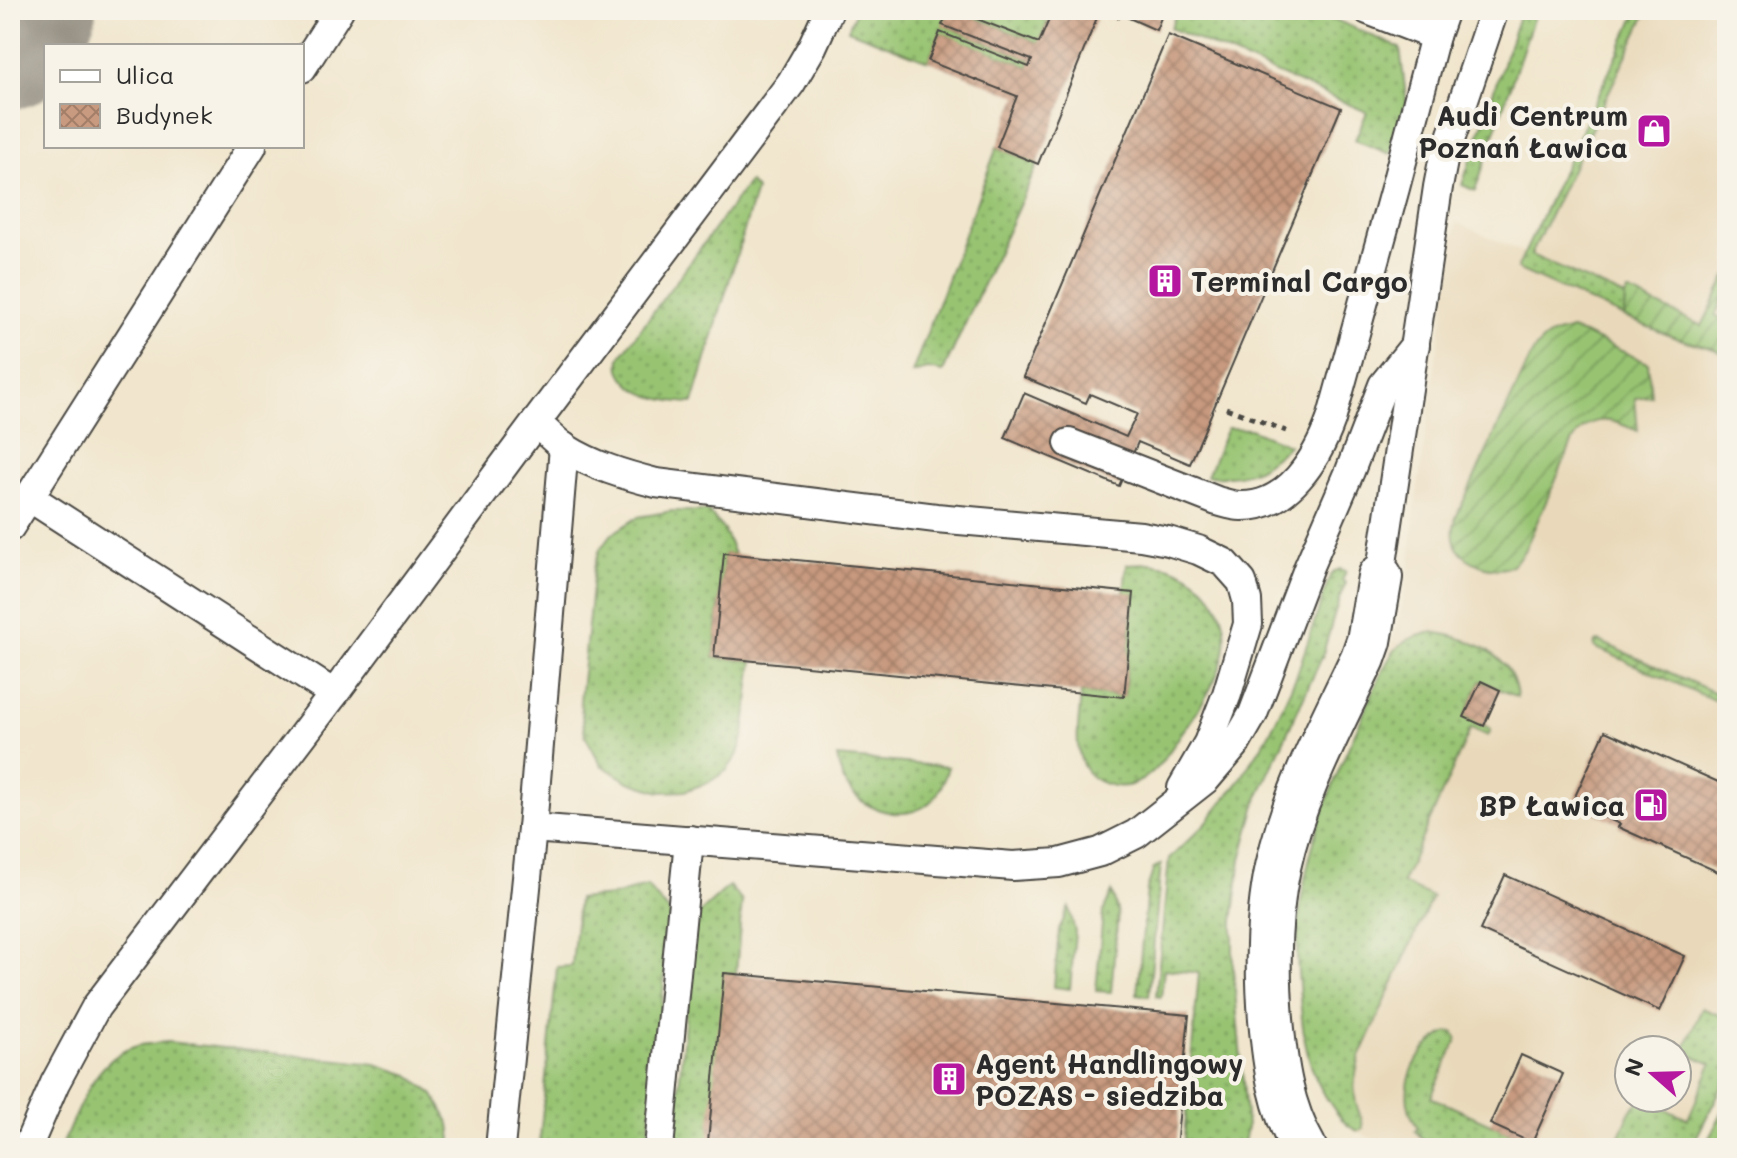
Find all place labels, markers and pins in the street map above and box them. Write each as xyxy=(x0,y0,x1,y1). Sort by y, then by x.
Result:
place label: Audi Centrum Poznań Ławica xyxy=(1418,97,1628,165)
shop icon: Audi Centrum Poznań Ławica xyxy=(1635,112,1673,150)
building icon: Terminal Cargo xyxy=(1146,262,1184,300)
place label: Terminal Cargo xyxy=(1191,263,1408,299)
fuel station icon: BP Ławica xyxy=(1632,786,1670,824)
place label: BP Ławica xyxy=(1479,787,1625,823)
place label: Agent Handlingowy POZAS - siedziba xyxy=(975,1045,1244,1113)
building icon: Agent Handlingowy POZAS - siedziba xyxy=(930,1060,968,1098)

